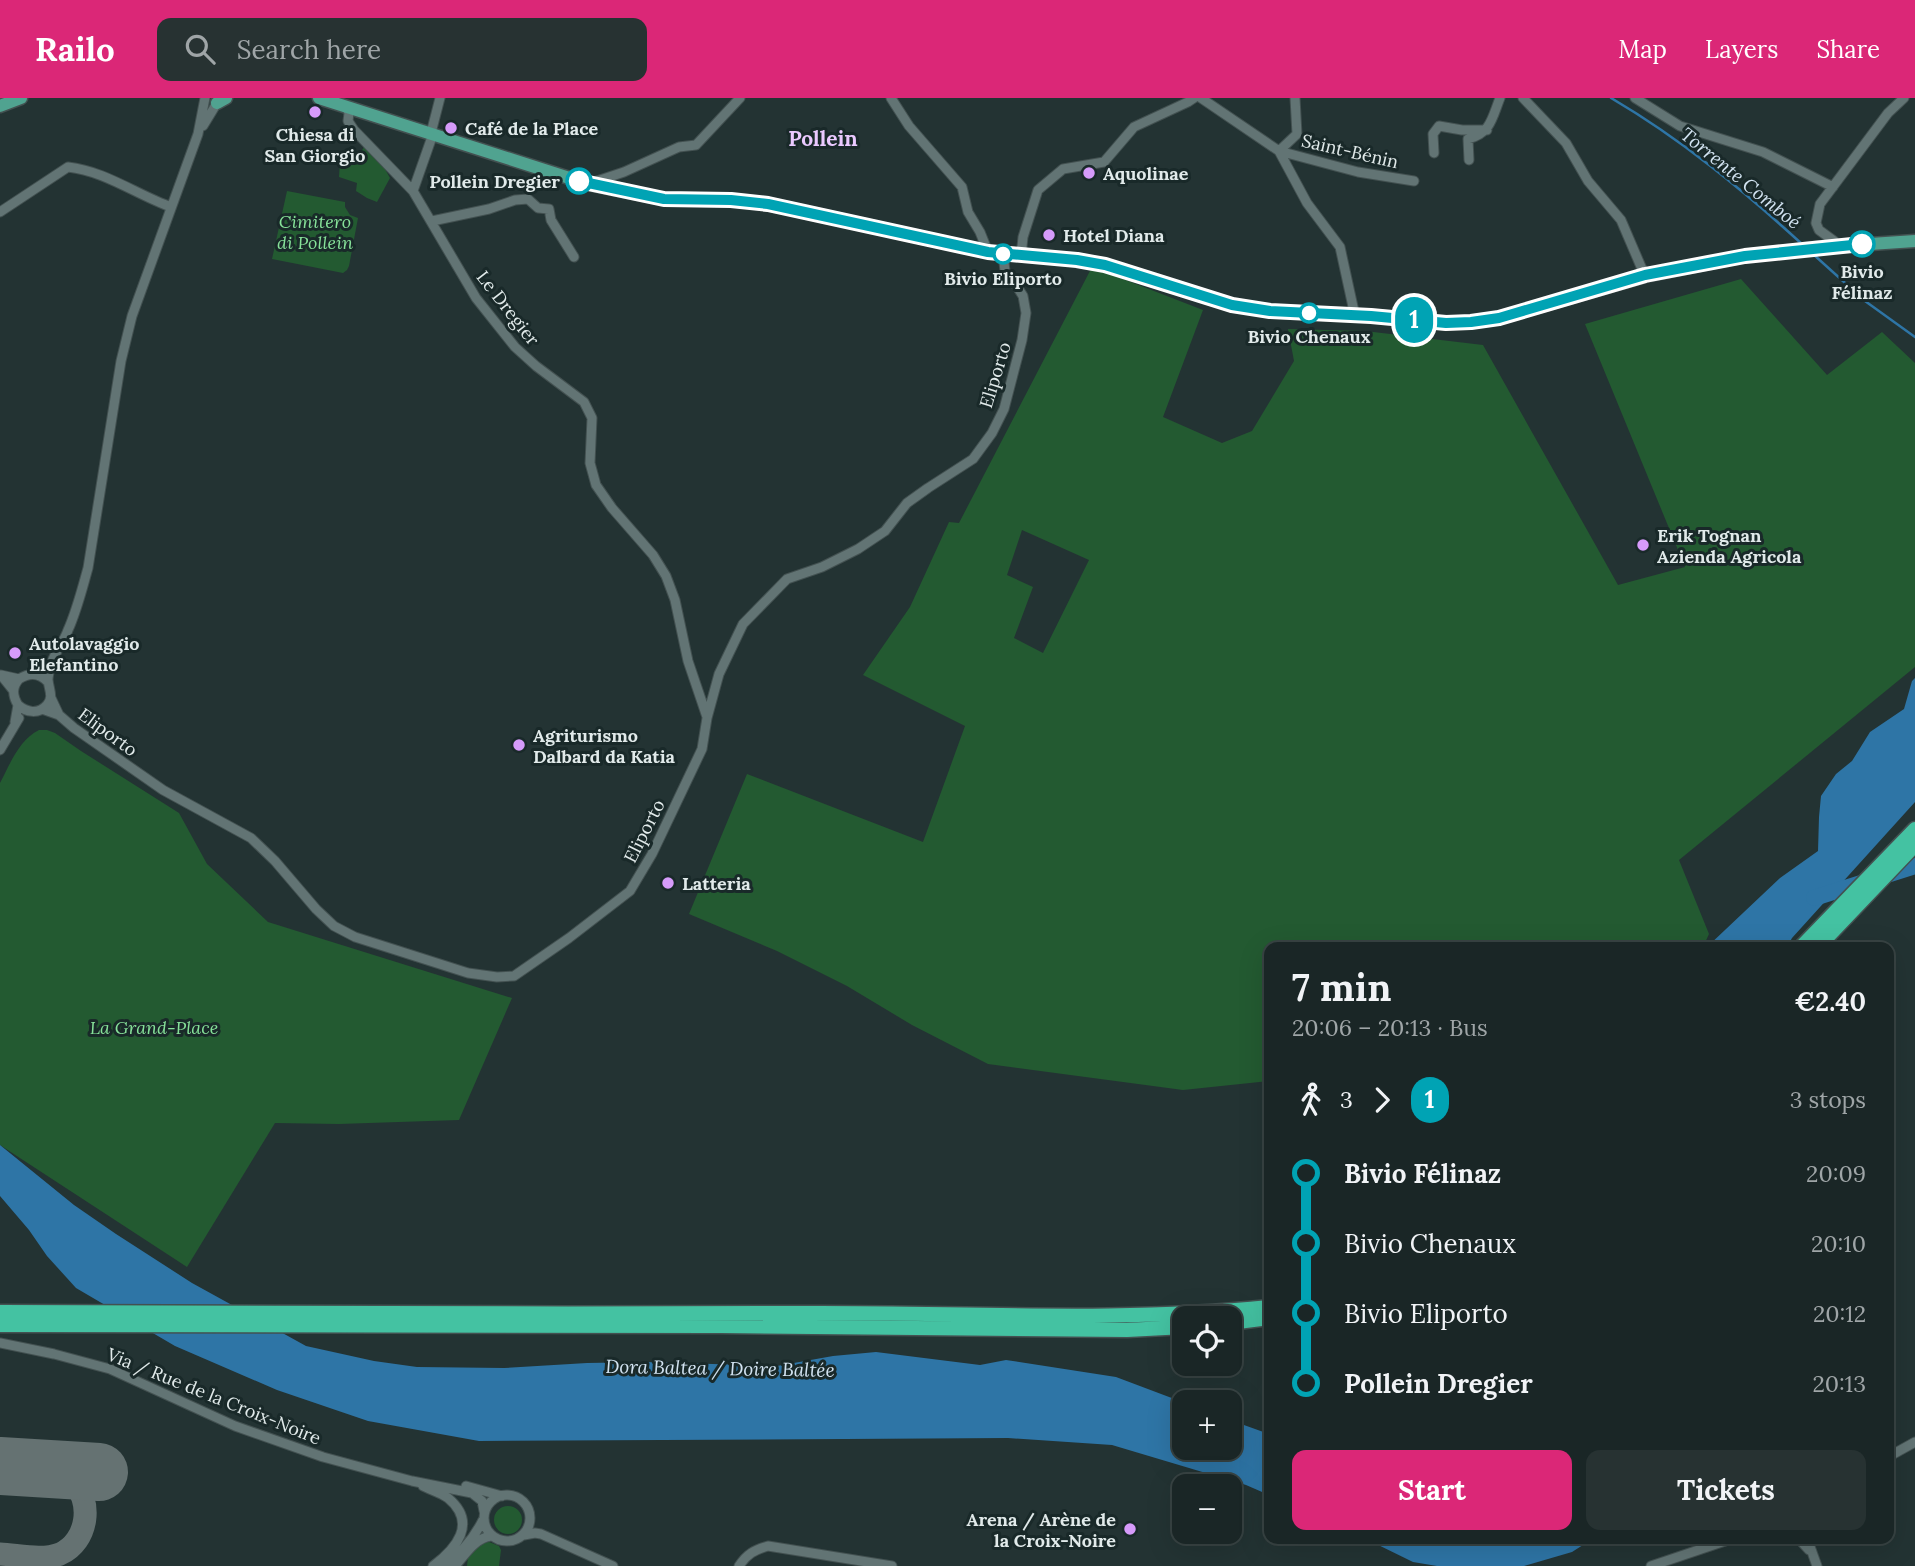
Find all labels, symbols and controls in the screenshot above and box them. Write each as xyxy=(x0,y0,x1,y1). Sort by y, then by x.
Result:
search box xyxy=(157,18,647,81)
text: Railo xyxy=(35,28,115,70)
icon: search xyxy=(181,30,219,68)
text: Search here xyxy=(237,33,381,66)
text: Map xyxy=(1618,34,1667,65)
text: Layers xyxy=(1705,34,1778,65)
text: Share xyxy=(1816,34,1880,65)
marker: Chiesa di San Giorgio xyxy=(307,104,323,120)
place label: Café de la Place xyxy=(465,117,598,140)
marker: Café de la Place xyxy=(443,120,459,136)
water label: Torrente Comboé xyxy=(1676,122,1806,234)
place label: Chiesa di San Giorgio xyxy=(265,123,365,167)
district label: Pollein xyxy=(788,125,858,152)
street label: Saint-Bénin xyxy=(1299,129,1401,173)
place label: Aquolinae xyxy=(1103,162,1189,185)
marker: Aquolinae xyxy=(1081,165,1097,181)
marker: Pollein Dregier xyxy=(566,168,592,194)
place label: Pollein Dregier xyxy=(429,170,560,193)
park label: Cimitero di Pollein xyxy=(277,210,353,254)
place label: Hotel Diana xyxy=(1063,224,1165,247)
marker: Hotel Diana xyxy=(1041,227,1057,243)
marker: Bivio Félinaz xyxy=(1849,231,1875,257)
marker: Bivio Eliporto xyxy=(993,244,1013,264)
place label: Bivio Félinaz xyxy=(1832,260,1892,304)
street label: Le Dregier xyxy=(472,266,544,350)
place label: Bivio Eliporto xyxy=(944,267,1062,290)
line badge: 1 xyxy=(1391,297,1437,343)
marker: Bivio Chenaux xyxy=(1299,303,1319,323)
text: 1 xyxy=(1409,304,1419,335)
place label: Bivio Chenaux xyxy=(1247,325,1371,348)
street label: Eliporto xyxy=(974,339,1016,411)
place label: Erik Tognan Azienda Agricola xyxy=(1657,524,1802,568)
marker: Erik Tognan Azienda Agricola xyxy=(1635,537,1651,553)
place label: Autolavaggio Elefantino xyxy=(29,632,139,676)
marker: Autolavaggio Elefantino xyxy=(7,645,23,661)
street label: Eliporto xyxy=(74,703,142,761)
place label: Agriturismo Dalbard da Katia xyxy=(533,724,676,768)
marker: Agriturismo Dalbard da Katia xyxy=(511,737,527,753)
street label: Eliporto xyxy=(618,796,670,866)
place label: Latteria xyxy=(682,872,751,895)
marker: Latteria xyxy=(660,875,676,891)
text: 7 min xyxy=(1292,963,1391,1011)
text: €2.40 xyxy=(1794,985,1866,1018)
text: 20:06 – 20:13 · Bus xyxy=(1292,1013,1488,1042)
park label: La Grand-Place xyxy=(90,1016,218,1039)
icon: walk xyxy=(1292,1081,1330,1119)
icon: forward xyxy=(1363,1081,1401,1119)
text: 1 xyxy=(1425,1084,1435,1115)
text: 3 xyxy=(1340,1085,1353,1114)
text: 3 stops xyxy=(1790,1085,1866,1114)
text: Bivio Félinaz xyxy=(1344,1157,1501,1190)
text: 20:09 xyxy=(1806,1159,1866,1188)
text: Bivio Chenaux xyxy=(1344,1227,1516,1260)
text: 20:10 xyxy=(1811,1229,1866,1258)
text: Bivio Eliporto xyxy=(1344,1297,1508,1330)
text: 20:12 xyxy=(1813,1299,1866,1328)
map controls xyxy=(1172,1306,1242,1544)
button: locate xyxy=(1172,1306,1242,1376)
street label: Via / Rue de la Croix-Noire xyxy=(103,1342,325,1450)
water label: Dora Baltea / Doire Baltée xyxy=(605,1354,835,1383)
text: Pollein Dregier xyxy=(1344,1367,1533,1400)
text: 20:13 xyxy=(1812,1369,1866,1398)
button: + xyxy=(1172,1390,1242,1460)
button: Start xyxy=(1292,1450,1572,1530)
button: Tickets xyxy=(1586,1450,1866,1530)
button: − xyxy=(1172,1474,1242,1544)
place label: Arena / Arène de la Croix-Noire xyxy=(966,1508,1116,1552)
marker: Arena / Arène de la Croix-Noire xyxy=(1122,1521,1138,1537)

